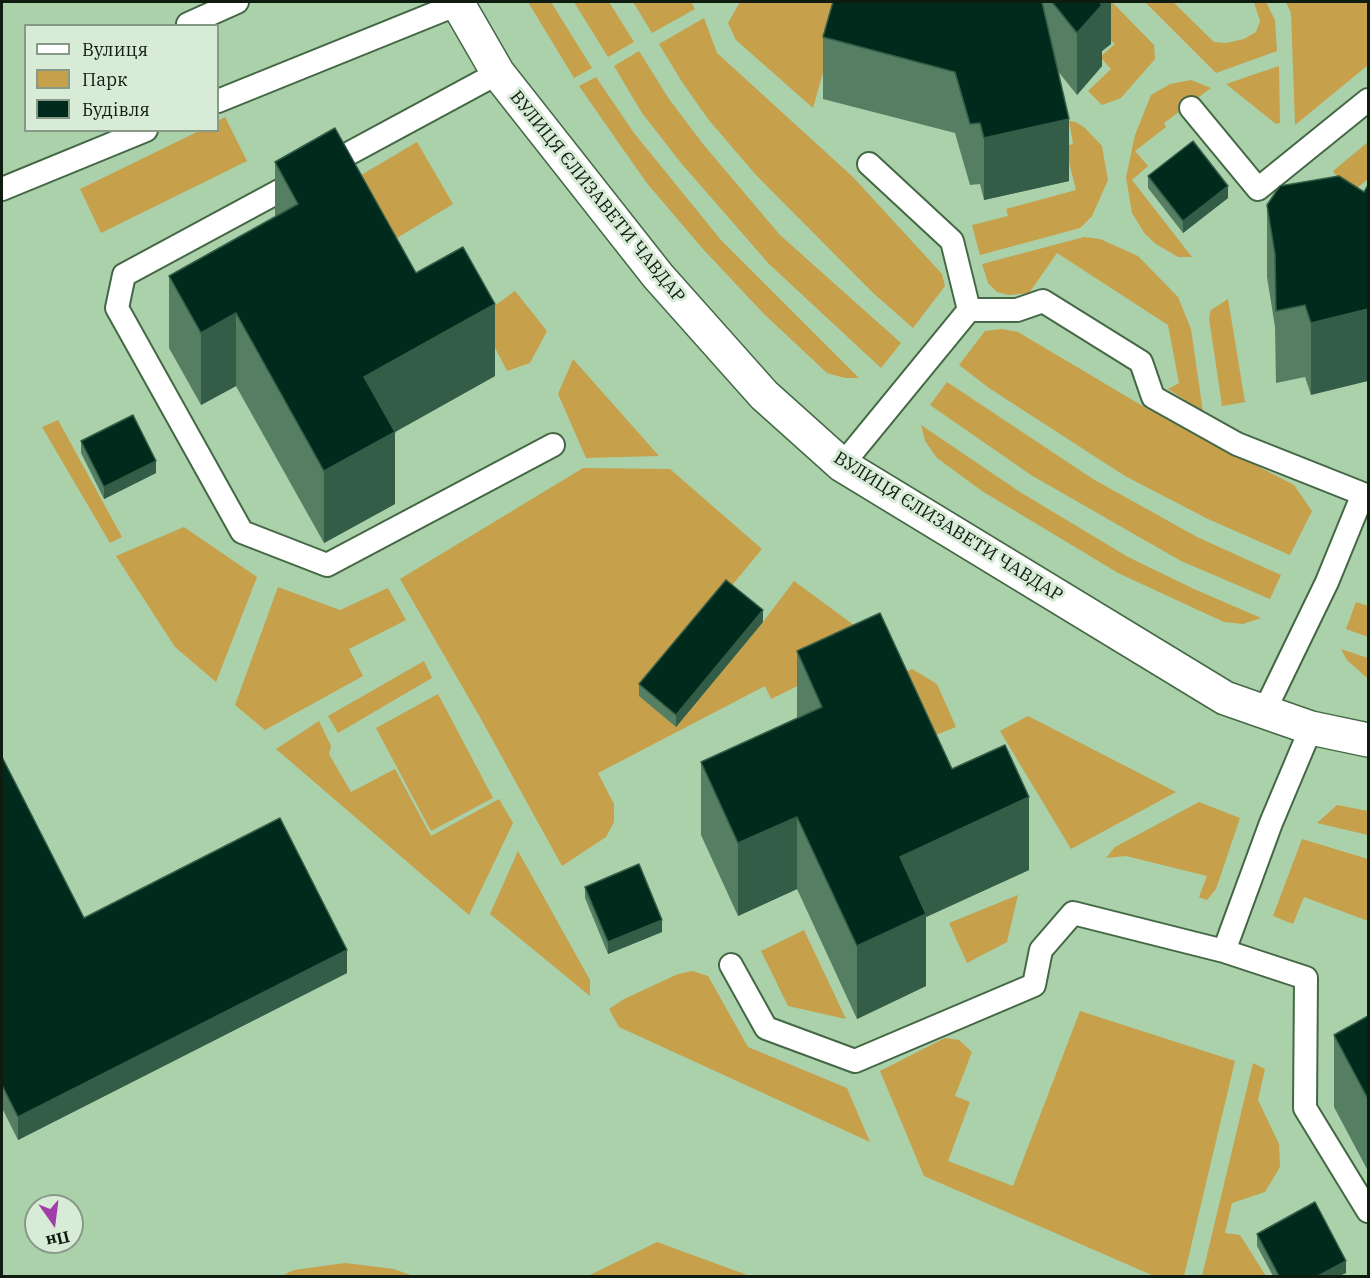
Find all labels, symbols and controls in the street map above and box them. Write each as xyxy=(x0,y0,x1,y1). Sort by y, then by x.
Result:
legend xyxy=(24,24,219,132)
text: Вулиця xyxy=(82,38,148,61)
text: Парк xyxy=(82,68,128,91)
street label: ВУЛИЦЯ ЄЛИЗАВЕТИ ЧАВДАР xyxy=(505,87,689,307)
text: Будівля xyxy=(82,98,150,121)
street label: ВУЛИЦЯ ЄЛИЗАВЕТИ ЧАВДАР xyxy=(829,447,1067,607)
north arrow xyxy=(24,1194,84,1254)
text: Пн xyxy=(44,1227,72,1252)

